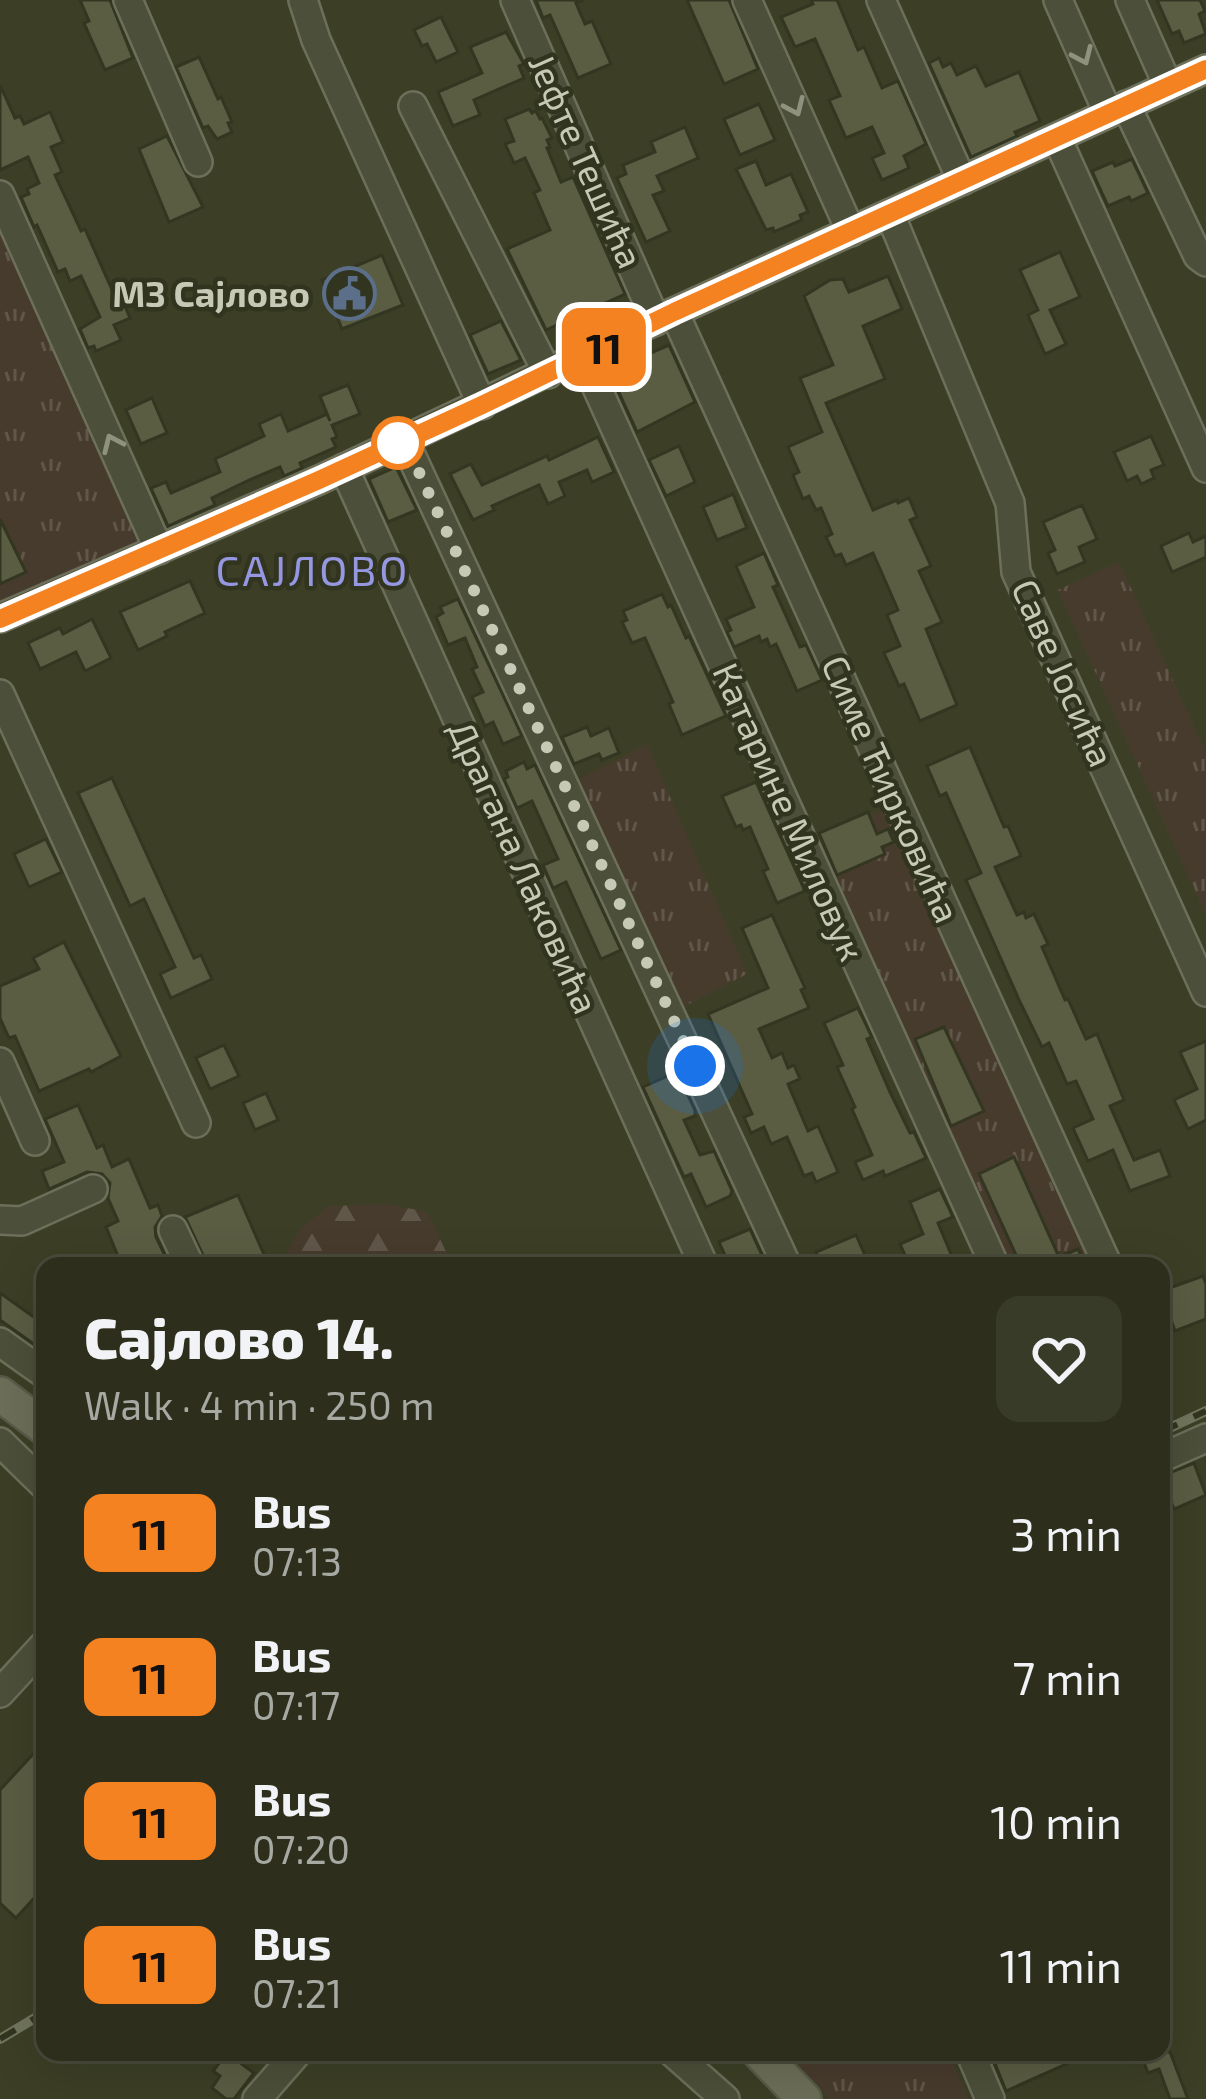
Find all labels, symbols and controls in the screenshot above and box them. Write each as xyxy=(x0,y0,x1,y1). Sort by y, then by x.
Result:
one-way arrow xyxy=(1069,44,1093,66)
street label: Јефте Тешића xyxy=(521,47,654,274)
one-way arrow xyxy=(781,95,805,116)
public building icon: МЗ Сајлово xyxy=(321,266,377,322)
place label: МЗ Сајлово xyxy=(112,271,310,314)
line badge: 11 xyxy=(550,308,658,386)
text: 11 xyxy=(586,322,622,372)
unlabelled marker xyxy=(373,418,423,468)
one-way arrow xyxy=(102,434,126,455)
district label: САЈЛОВО xyxy=(216,544,410,594)
street label: Саве Јосића xyxy=(1004,572,1125,773)
street label: Симе Ћирковића xyxy=(814,648,971,929)
street label: Катарине Миловук xyxy=(704,656,875,967)
street label: Драгана Лаковића xyxy=(441,713,609,1020)
your location xyxy=(665,1036,725,1096)
button: heart xyxy=(996,1296,1122,1422)
text: Сајлово 14. xyxy=(84,1302,394,1370)
text: Walk · 4 min · 250 m xyxy=(84,1381,435,1428)
text: Bus xyxy=(252,1483,331,1537)
text: 3 min xyxy=(1010,1506,1122,1560)
text: 11 xyxy=(132,1508,168,1558)
text: 07:13 xyxy=(252,1537,342,1584)
text: Bus xyxy=(252,1627,331,1681)
text: 7 min xyxy=(1012,1650,1122,1704)
text: 11 xyxy=(132,1652,168,1702)
text: 07:17 xyxy=(252,1681,340,1728)
text: Bus xyxy=(252,1771,331,1825)
text: 10 min xyxy=(990,1794,1122,1848)
text: 11 xyxy=(132,1796,168,1846)
text: 07:20 xyxy=(252,1825,350,1872)
text: Bus xyxy=(252,1915,331,1969)
text: 11 min xyxy=(999,1938,1122,1992)
text: 11 xyxy=(132,1940,168,1990)
text: 07:21 xyxy=(252,1969,342,2016)

